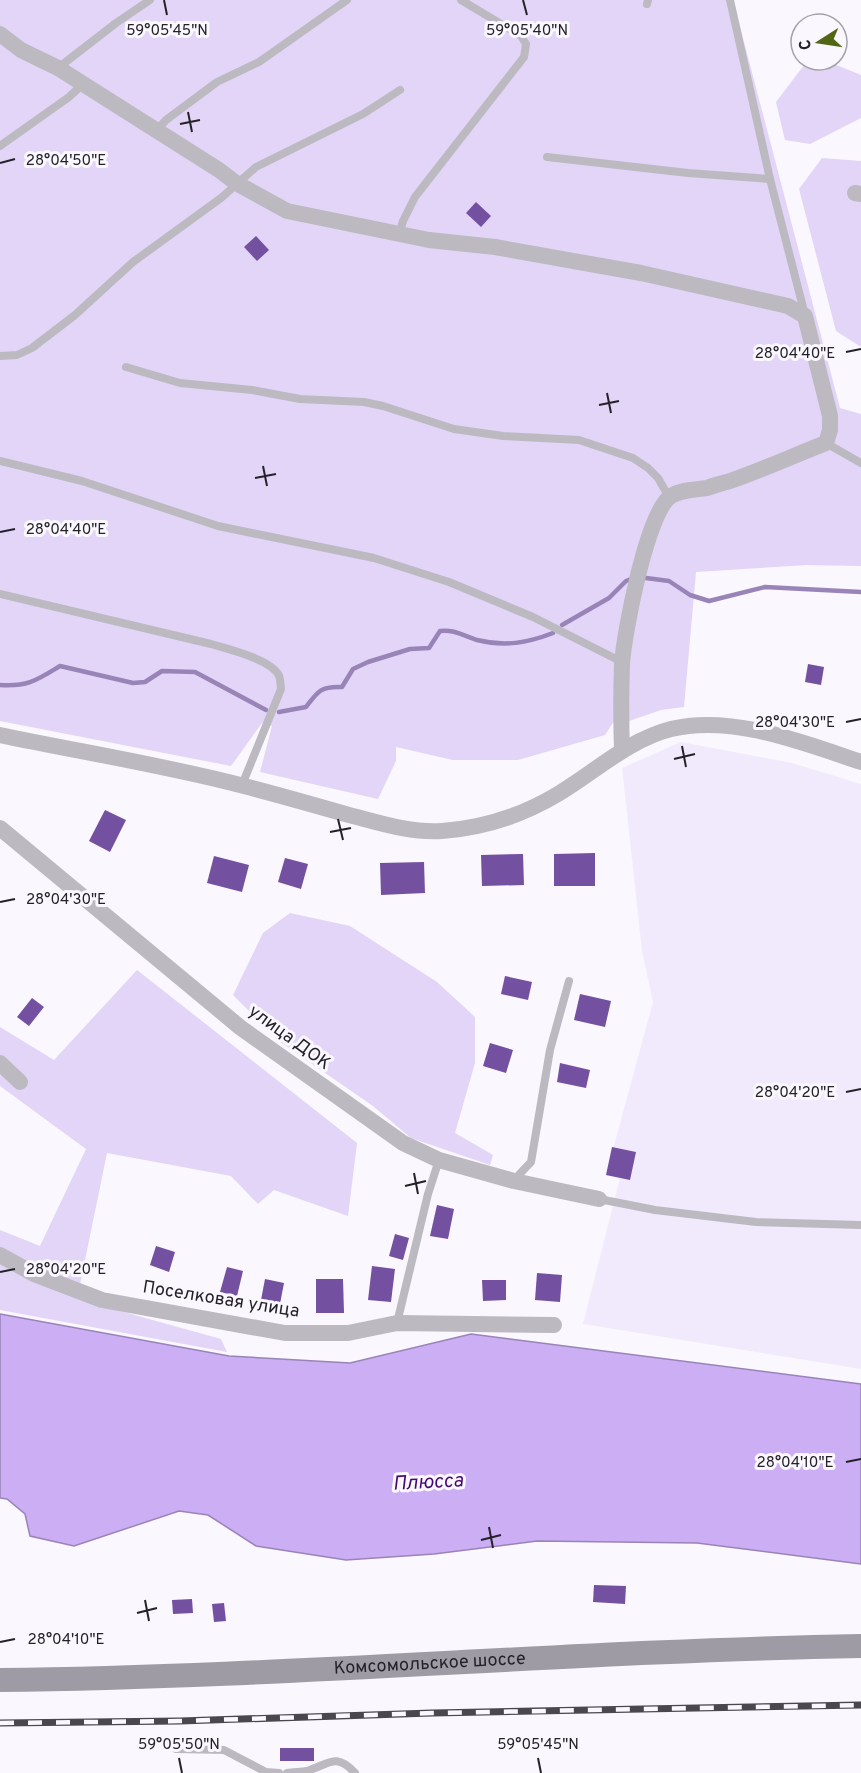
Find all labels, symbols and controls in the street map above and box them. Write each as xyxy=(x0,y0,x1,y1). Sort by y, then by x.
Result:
north arrow xyxy=(789,12,849,72)
text: 59°05'45"N xyxy=(126,22,208,41)
text: 59°05'40"N xyxy=(486,22,568,41)
text: С xyxy=(795,38,817,52)
text: 28°04'50"E xyxy=(26,152,106,171)
text: 28°04'40"E xyxy=(755,345,835,364)
text: 28°04'40"E xyxy=(26,521,106,540)
text: 28°04'30"E xyxy=(755,714,835,733)
text: 28°04'30"E xyxy=(26,891,106,910)
street label: улица ДОК xyxy=(243,1000,335,1076)
text: 28°04'20"E xyxy=(755,1084,835,1103)
text: 28°04'20"E xyxy=(26,1261,106,1280)
street label: Поселковая улица xyxy=(141,1276,301,1324)
text: 28°04'10"E xyxy=(757,1454,833,1473)
water label: Плюсса xyxy=(392,1468,465,1498)
text: 28°04'10"E xyxy=(28,1631,104,1650)
street label: Комсомольское шоссе xyxy=(333,1647,526,1680)
text: 59°05'50"N xyxy=(138,1736,220,1755)
text: 59°05'45"N xyxy=(497,1736,579,1755)

